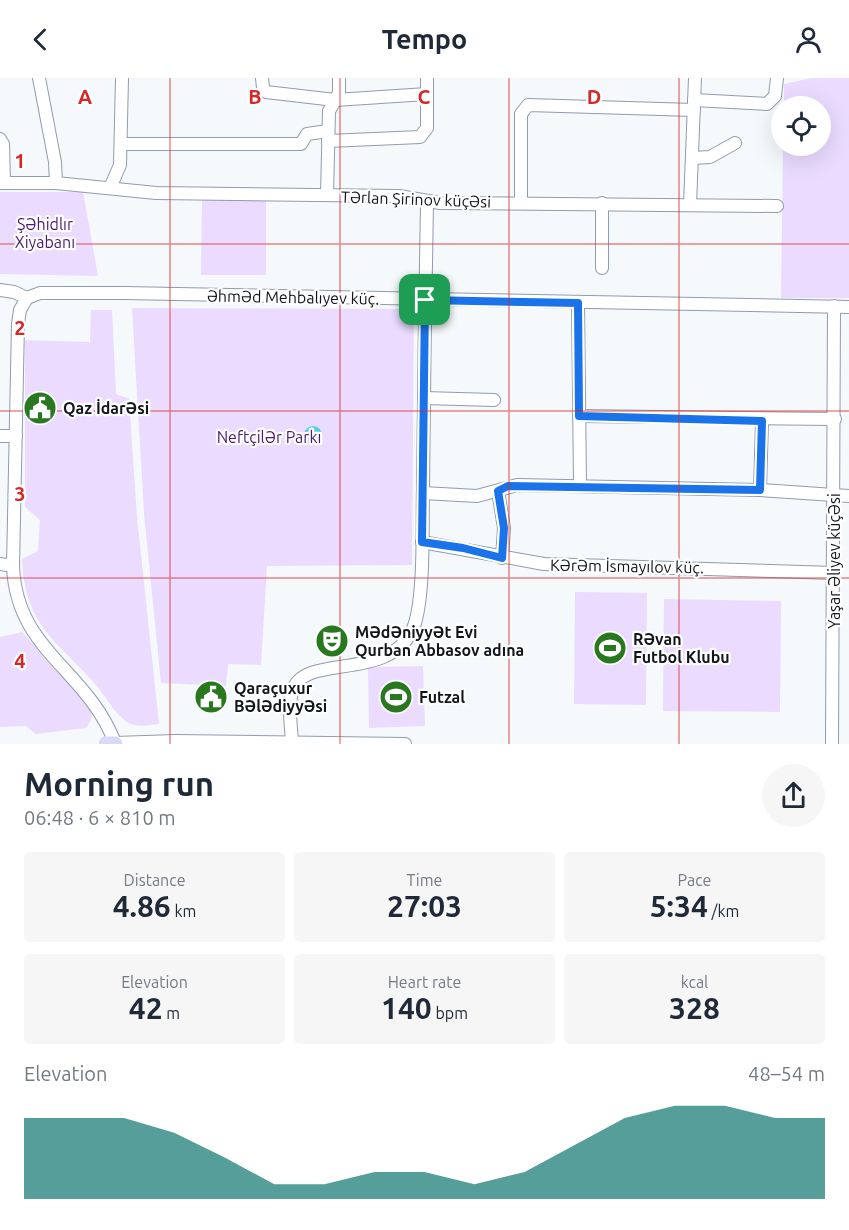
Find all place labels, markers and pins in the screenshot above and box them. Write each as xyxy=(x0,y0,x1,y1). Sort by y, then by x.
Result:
pin xyxy=(399,274,450,325)
public building icon: Qaz İdarəsi xyxy=(22,390,58,426)
place label: Qaz İdarəsi xyxy=(63,399,149,417)
theatre icon: Mədəniyyət Evi Qurban Abbasov adına xyxy=(314,623,350,659)
place label: Mədəniyyət Evi Qurban Abbasov adına xyxy=(355,623,524,659)
sports icon: Rəvan Futbol Klubu xyxy=(592,630,628,666)
place label: Rəvan Futbol Klubu xyxy=(633,630,730,666)
public building icon: Qaraçuxur Bələdiyyəsi xyxy=(193,679,229,715)
place label: Qaraçuxur Bələdiyyəsi xyxy=(234,679,327,715)
sports icon: Futzal xyxy=(378,679,414,715)
place label: Futzal xyxy=(419,688,465,706)

